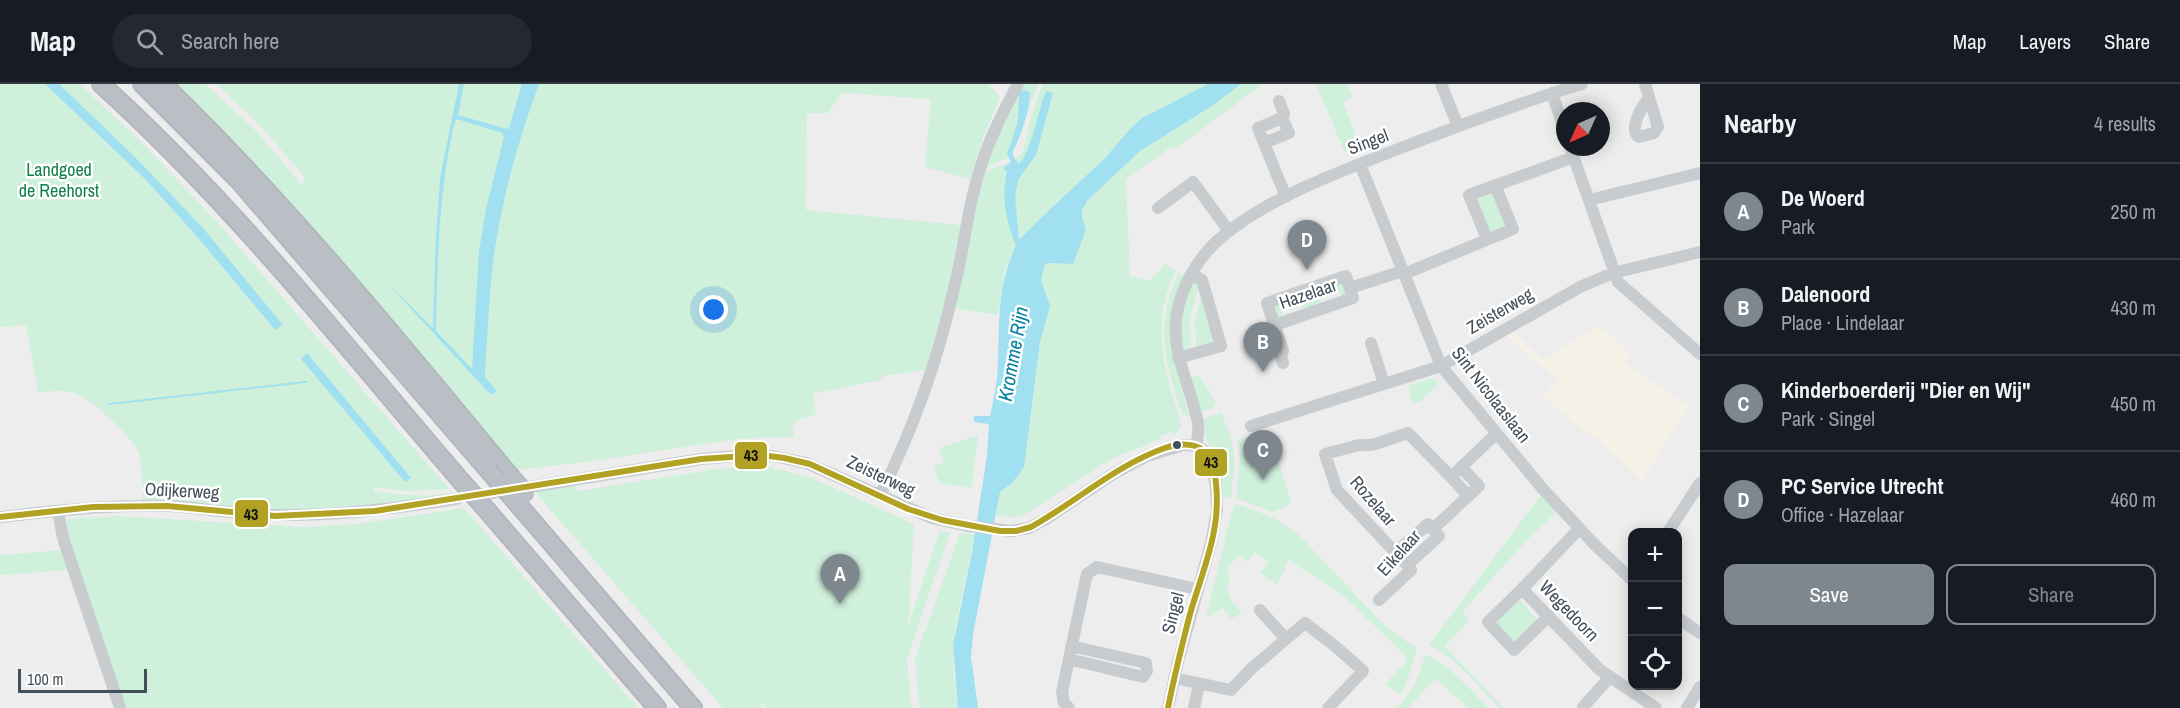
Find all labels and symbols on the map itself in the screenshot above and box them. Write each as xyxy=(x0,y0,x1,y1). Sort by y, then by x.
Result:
north arrow xyxy=(1556,102,1610,156)
street label: Singel xyxy=(1344,122,1392,161)
park label: Landgoed de Reehorst xyxy=(19,157,99,203)
pin: D xyxy=(1288,220,1326,270)
street label: Hazelaar xyxy=(1276,272,1340,315)
street label: Zeisterweg xyxy=(1462,281,1538,340)
your location xyxy=(699,295,728,324)
water label: Kromme Rijn xyxy=(991,304,1034,403)
pin: B xyxy=(1244,322,1282,372)
street label: Sint Nicolaaslaan xyxy=(1446,341,1537,448)
pin: C xyxy=(1244,430,1282,480)
unlabelled marker xyxy=(1171,439,1183,451)
line badge: 43 xyxy=(734,441,768,470)
text: 43 xyxy=(744,444,758,466)
line badge: 43 xyxy=(1194,448,1228,477)
street label: Zeisterweg xyxy=(843,449,920,503)
text: 43 xyxy=(1204,451,1218,473)
street label: Rozelaar xyxy=(1345,470,1402,531)
street label: Odijkerweg xyxy=(144,476,221,505)
line badge: 43 xyxy=(234,499,269,528)
text: 43 xyxy=(244,503,258,525)
street label: Eikelaar xyxy=(1371,524,1426,581)
pin: A xyxy=(820,554,860,604)
street label: Wegedoorn xyxy=(1534,575,1605,647)
street label: Singel xyxy=(1155,589,1190,636)
scale bar xyxy=(18,666,147,694)

